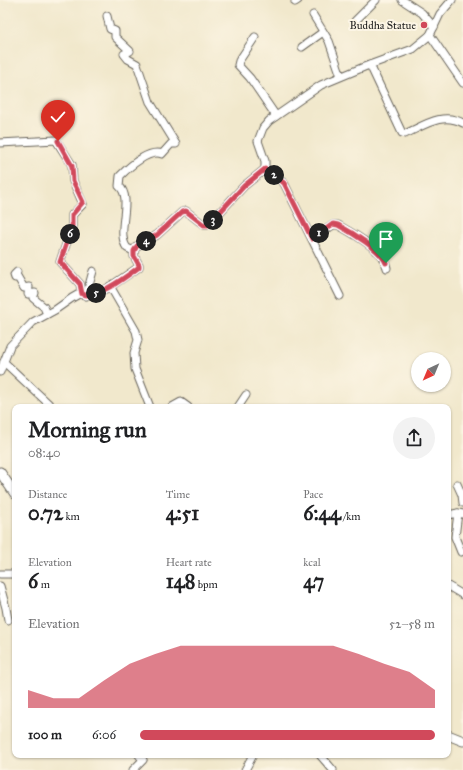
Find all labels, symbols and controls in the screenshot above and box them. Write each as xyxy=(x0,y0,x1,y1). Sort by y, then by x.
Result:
place label: Buddha Statue xyxy=(349,19,416,32)
marker: Buddha Statue xyxy=(419,20,429,30)
pin xyxy=(41,100,75,141)
icon: check xyxy=(47,106,69,128)
pin: 2 xyxy=(264,165,284,185)
text: 2 xyxy=(271,168,277,181)
pin: 3 xyxy=(203,210,223,230)
text: 3 xyxy=(211,213,215,226)
pin xyxy=(369,222,403,263)
pin: 1 xyxy=(309,223,329,243)
pin: 6 xyxy=(60,224,80,244)
text: 1 xyxy=(317,226,321,239)
text: 6 xyxy=(67,227,73,240)
icon: arrive xyxy=(375,228,397,250)
pin: 4 xyxy=(136,231,156,251)
text: 4 xyxy=(143,234,149,247)
pin: 5 xyxy=(86,283,106,303)
text: 5 xyxy=(93,286,99,299)
north arrow xyxy=(411,352,451,392)
map controls xyxy=(411,352,451,392)
text: Morning run xyxy=(28,416,147,443)
button: share xyxy=(393,417,435,459)
text: 08:40 xyxy=(28,445,61,461)
text: Distance xyxy=(28,488,67,501)
text: Time xyxy=(166,488,190,501)
text: Pace xyxy=(303,488,323,501)
text: 0.72 xyxy=(28,501,63,525)
text: 4:51 xyxy=(166,501,199,525)
text: 6:44 xyxy=(303,501,341,525)
text: km xyxy=(63,510,80,523)
text: /km xyxy=(341,510,361,523)
text: Elevation xyxy=(28,556,72,569)
text: Heart rate xyxy=(166,556,212,569)
text: kcal xyxy=(303,556,321,569)
text: 6 xyxy=(28,569,38,593)
text: 148 xyxy=(166,569,195,593)
text: 47 xyxy=(303,569,324,593)
text: m xyxy=(38,578,50,591)
text: bpm xyxy=(195,578,218,591)
text: Elevation xyxy=(28,616,80,632)
text: 52–58 m xyxy=(389,616,435,632)
text: 100 m xyxy=(28,727,62,743)
text: 6:06 xyxy=(92,727,116,743)

